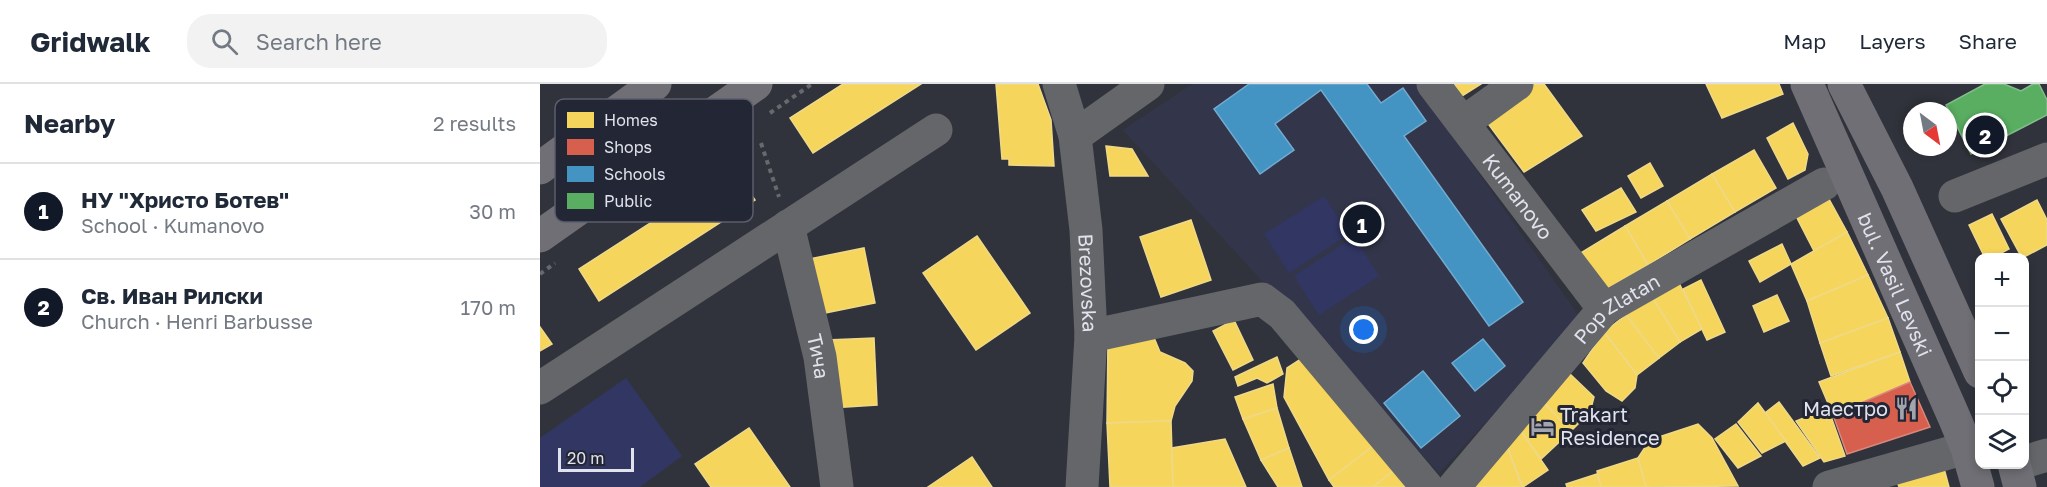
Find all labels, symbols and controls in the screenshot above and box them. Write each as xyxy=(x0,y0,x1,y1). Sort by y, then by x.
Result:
search box xyxy=(187,14,607,68)
text: Gridwalk xyxy=(30,25,151,58)
icon: search xyxy=(208,25,241,58)
text: Search here xyxy=(256,28,382,55)
text: Map xyxy=(1783,28,1826,54)
text: Layers xyxy=(1859,28,1926,54)
text: Share xyxy=(1959,28,2017,54)
legend xyxy=(555,99,753,222)
north arrow xyxy=(1903,102,1957,156)
text: Nearby xyxy=(24,108,115,139)
text: Homes xyxy=(604,110,658,130)
text: 2 results xyxy=(433,111,516,135)
pin: 2 xyxy=(1966,112,2004,158)
text: Shops xyxy=(604,137,652,157)
street label: Kumanovo xyxy=(1478,149,1559,244)
text: Schools xyxy=(604,164,666,184)
text: НУ "Христо Ботев" xyxy=(81,186,289,213)
text: Public xyxy=(604,191,652,211)
text: 1 xyxy=(38,199,49,223)
text: 30 m xyxy=(469,199,516,223)
pin: 1 xyxy=(1342,202,1382,246)
street label: bul. Vasil Levski xyxy=(1853,209,1938,360)
text: School · Kumanovo xyxy=(81,213,265,237)
street label: Brezovska xyxy=(1074,233,1103,333)
map controls xyxy=(1975,253,2029,469)
button: + xyxy=(1975,253,2029,307)
street label: Pop Zlatan xyxy=(1568,268,1664,348)
text: Св. Иван Рилски xyxy=(81,282,263,309)
text: 2 xyxy=(37,295,50,319)
text: 170 m xyxy=(461,295,516,319)
button: − xyxy=(1975,307,2029,361)
text: Church · Henri Barbusse xyxy=(81,309,313,333)
your location xyxy=(1349,315,1378,344)
street label: Тича xyxy=(803,331,835,380)
button: locate xyxy=(1975,361,2029,415)
restaurant icon: Маестро xyxy=(1893,395,1919,421)
place label: Маестро xyxy=(1803,396,1888,420)
place label: Trakart Residence xyxy=(1560,402,1660,449)
hotel icon: Trakart Residence xyxy=(1529,413,1555,439)
button: layers xyxy=(1975,415,2029,469)
scale bar xyxy=(558,445,634,472)
text: 20 m xyxy=(567,448,604,468)

